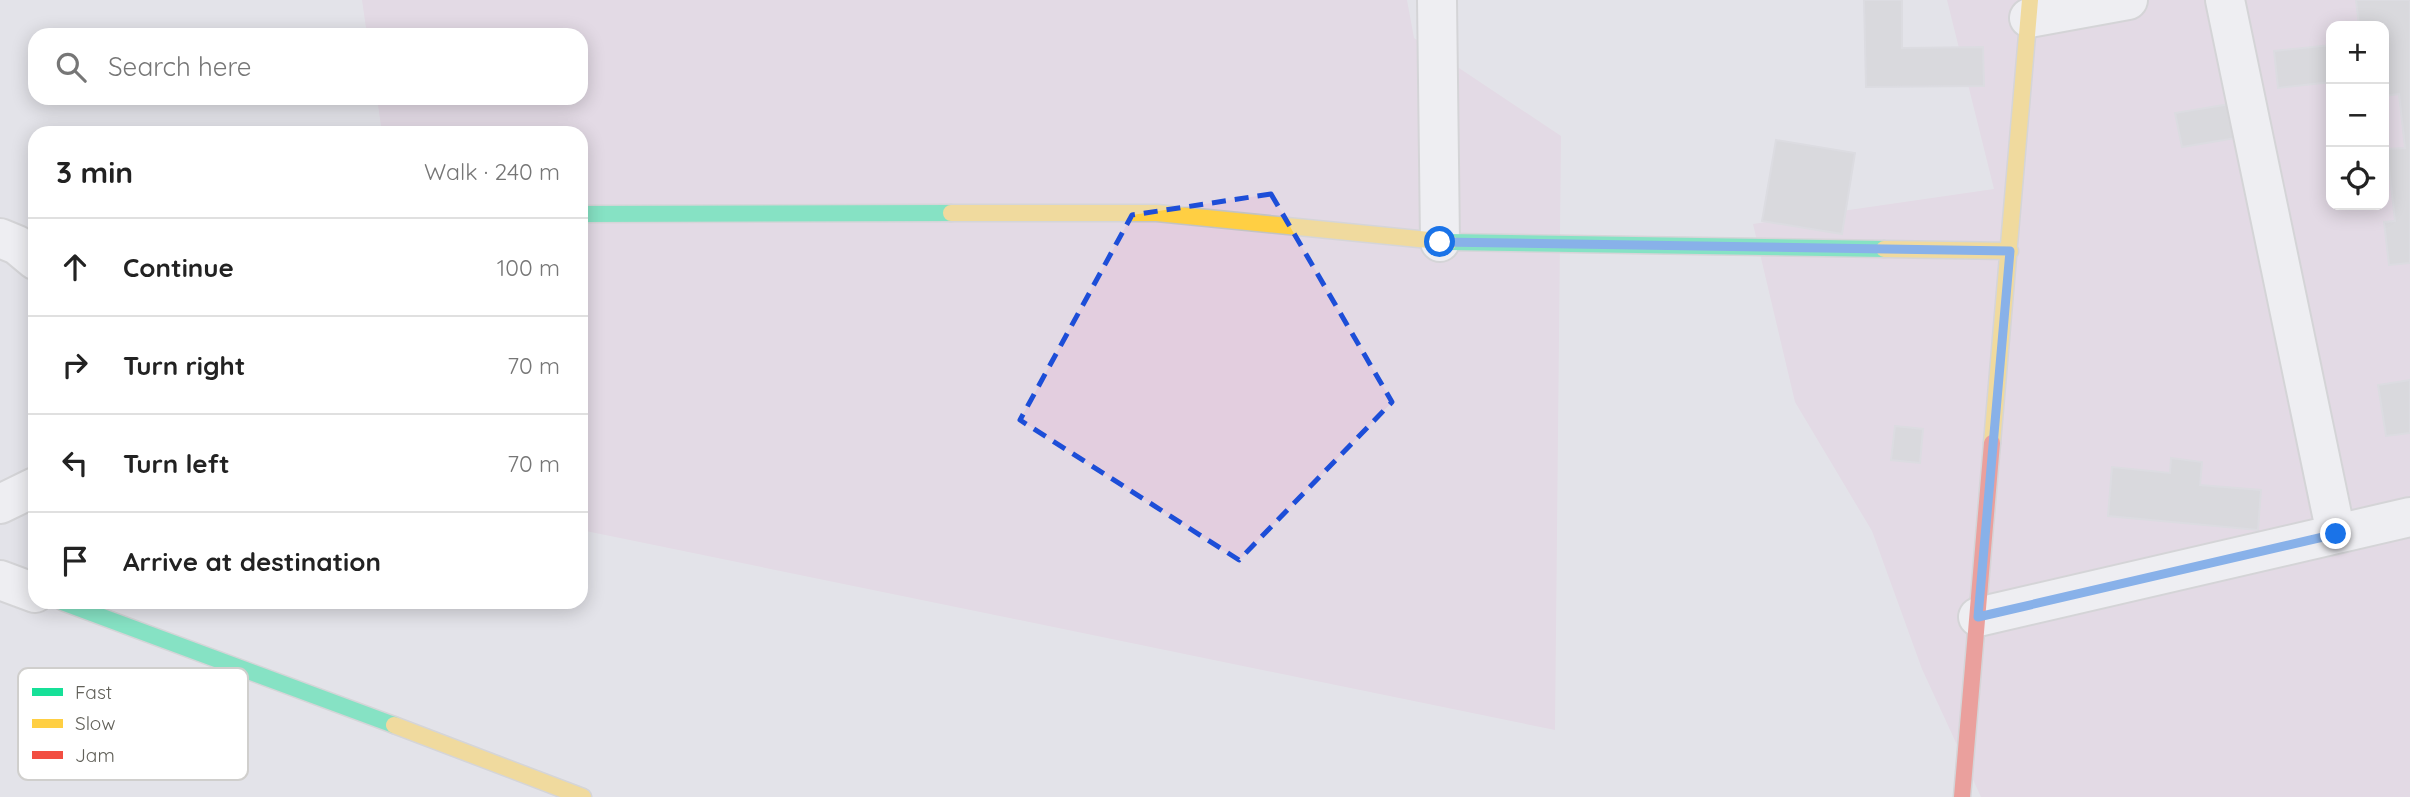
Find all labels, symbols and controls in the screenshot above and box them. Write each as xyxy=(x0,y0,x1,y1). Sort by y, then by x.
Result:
map controls xyxy=(2326,21,2389,210)
button: + xyxy=(2326,21,2389,84)
search box xyxy=(28,28,588,105)
icon: search xyxy=(52,48,90,86)
text: Search here xyxy=(108,50,252,83)
button: − xyxy=(2326,84,2389,147)
button: locate xyxy=(2326,147,2389,210)
text: 3 min xyxy=(56,153,133,191)
text: Walk · 240 m xyxy=(424,157,560,186)
route start xyxy=(1424,226,1455,257)
icon: ahead xyxy=(56,248,94,286)
text: Continue xyxy=(123,251,234,284)
text: 100 m xyxy=(497,253,560,282)
icon: right xyxy=(56,346,94,384)
text: Turn right xyxy=(123,349,245,382)
text: 70 m xyxy=(507,351,560,380)
icon: left xyxy=(56,444,94,482)
text: Turn left xyxy=(123,447,230,480)
text: 70 m xyxy=(507,449,560,478)
route end xyxy=(2320,518,2351,549)
icon: arrive xyxy=(56,542,94,580)
text: Arrive at destination xyxy=(123,545,381,578)
legend xyxy=(18,668,248,780)
text: Fast xyxy=(75,680,112,704)
text: Slow xyxy=(75,711,116,735)
text: Jam xyxy=(75,743,115,767)

